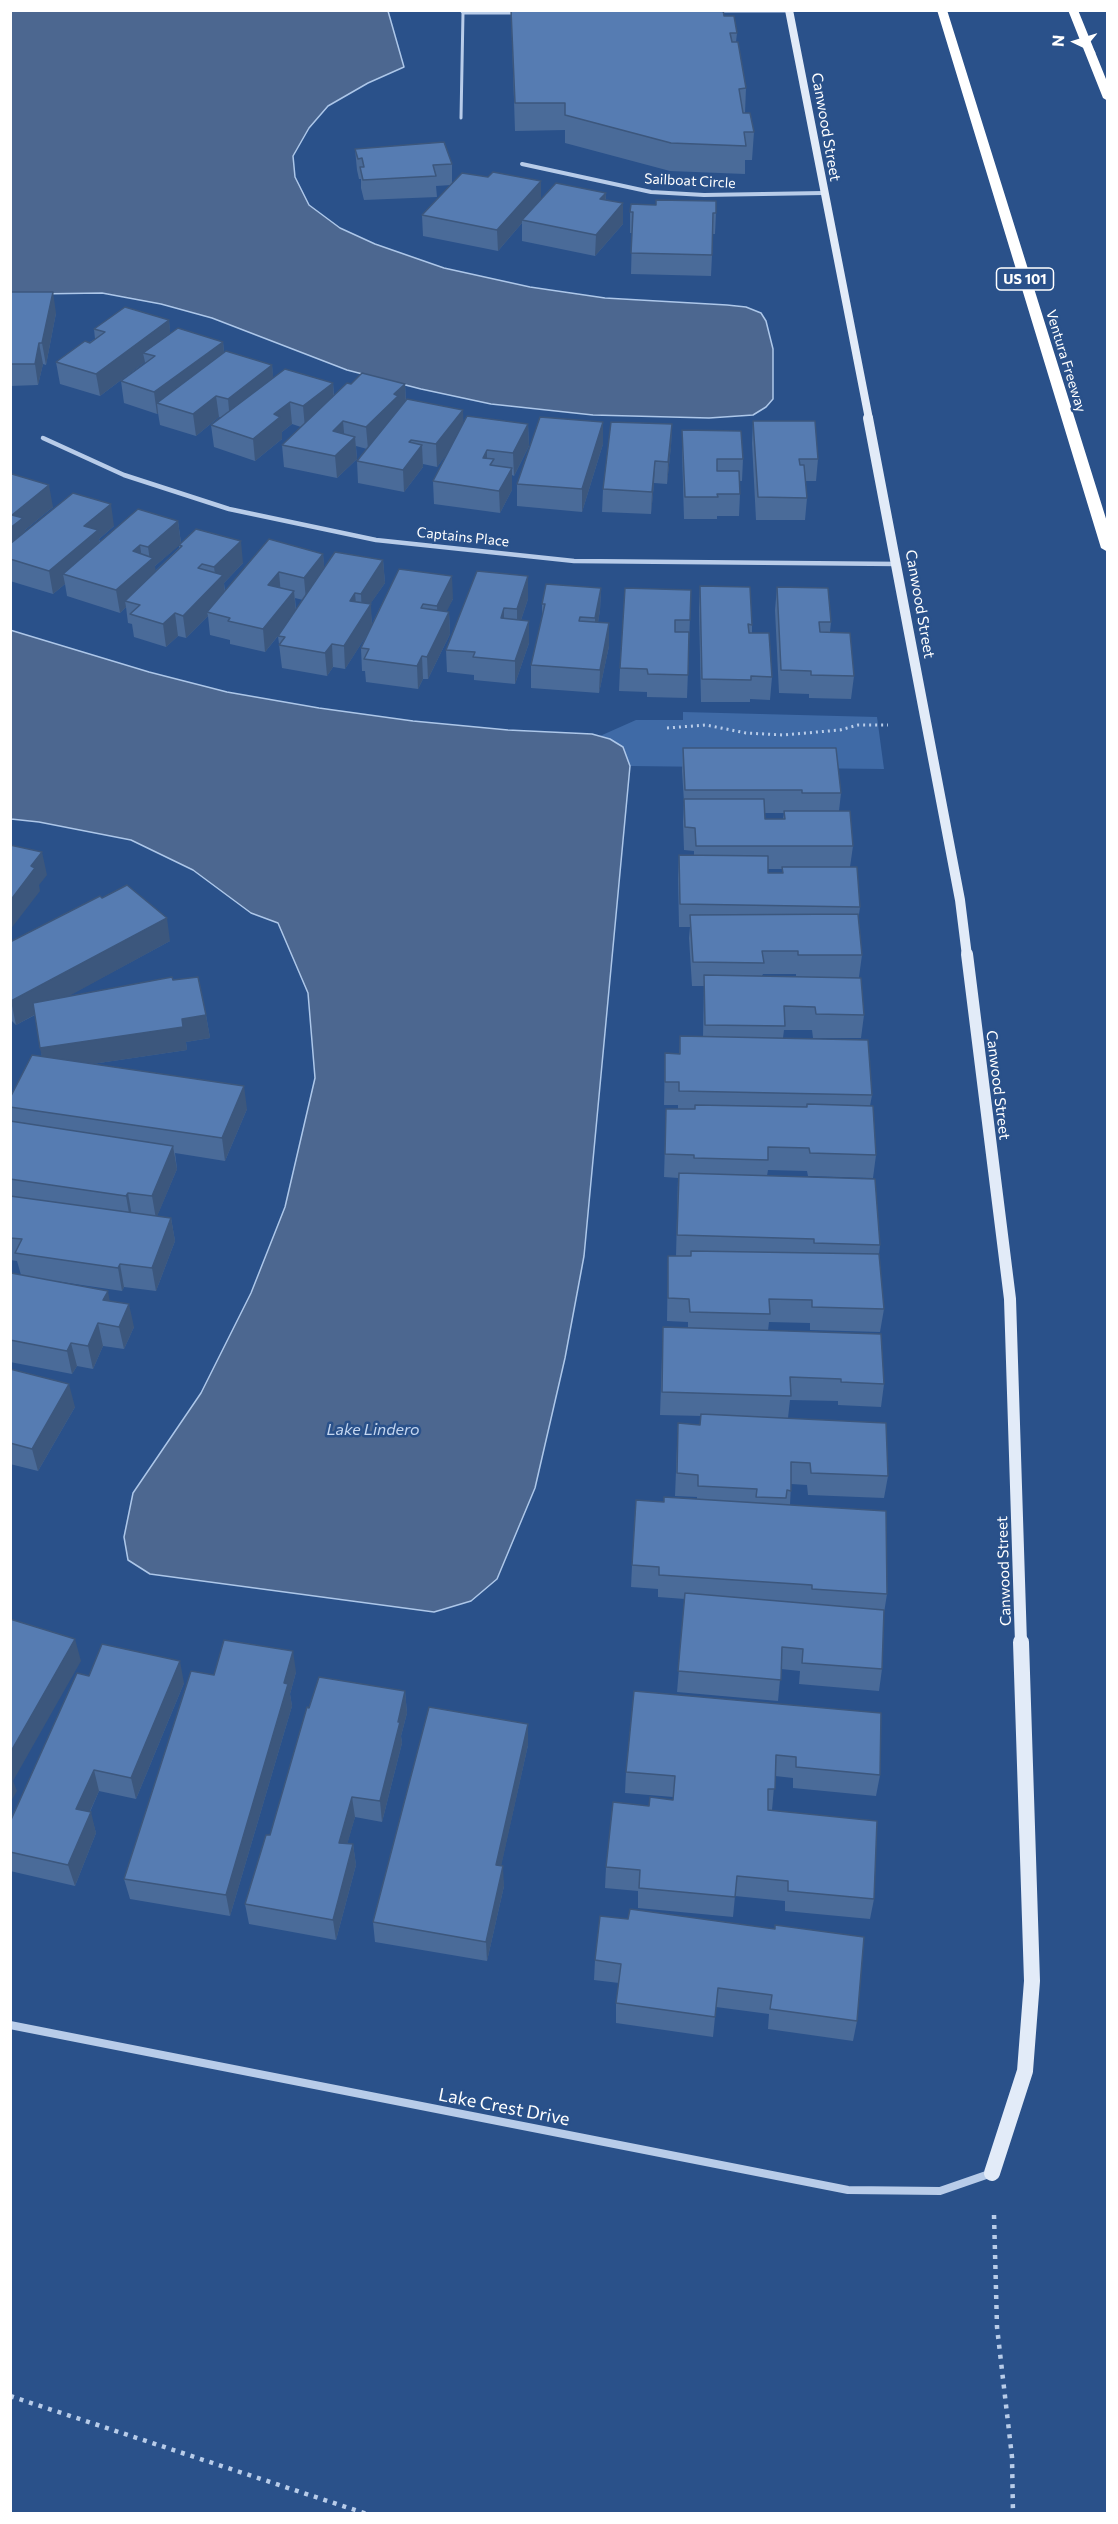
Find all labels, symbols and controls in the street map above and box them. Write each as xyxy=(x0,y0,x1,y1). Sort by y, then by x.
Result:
north arrow xyxy=(1046,12,1106,72)
text: N xyxy=(1048,34,1067,47)
street label: Canwood Street xyxy=(808,71,844,183)
street label: Sailboat Circle xyxy=(644,170,736,192)
road number: US 101 xyxy=(996,268,1054,290)
street label: Ventura Freeway xyxy=(1042,308,1090,414)
street label: Captains Place xyxy=(416,524,510,550)
street label: Canwood Street xyxy=(902,548,938,660)
street label: Canwood Street xyxy=(982,1029,1014,1141)
water label: Lake Lindero xyxy=(326,1420,420,1440)
street label: Canwood Street xyxy=(993,1516,1015,1626)
street label: Lake Crest Drive xyxy=(437,2084,571,2130)

